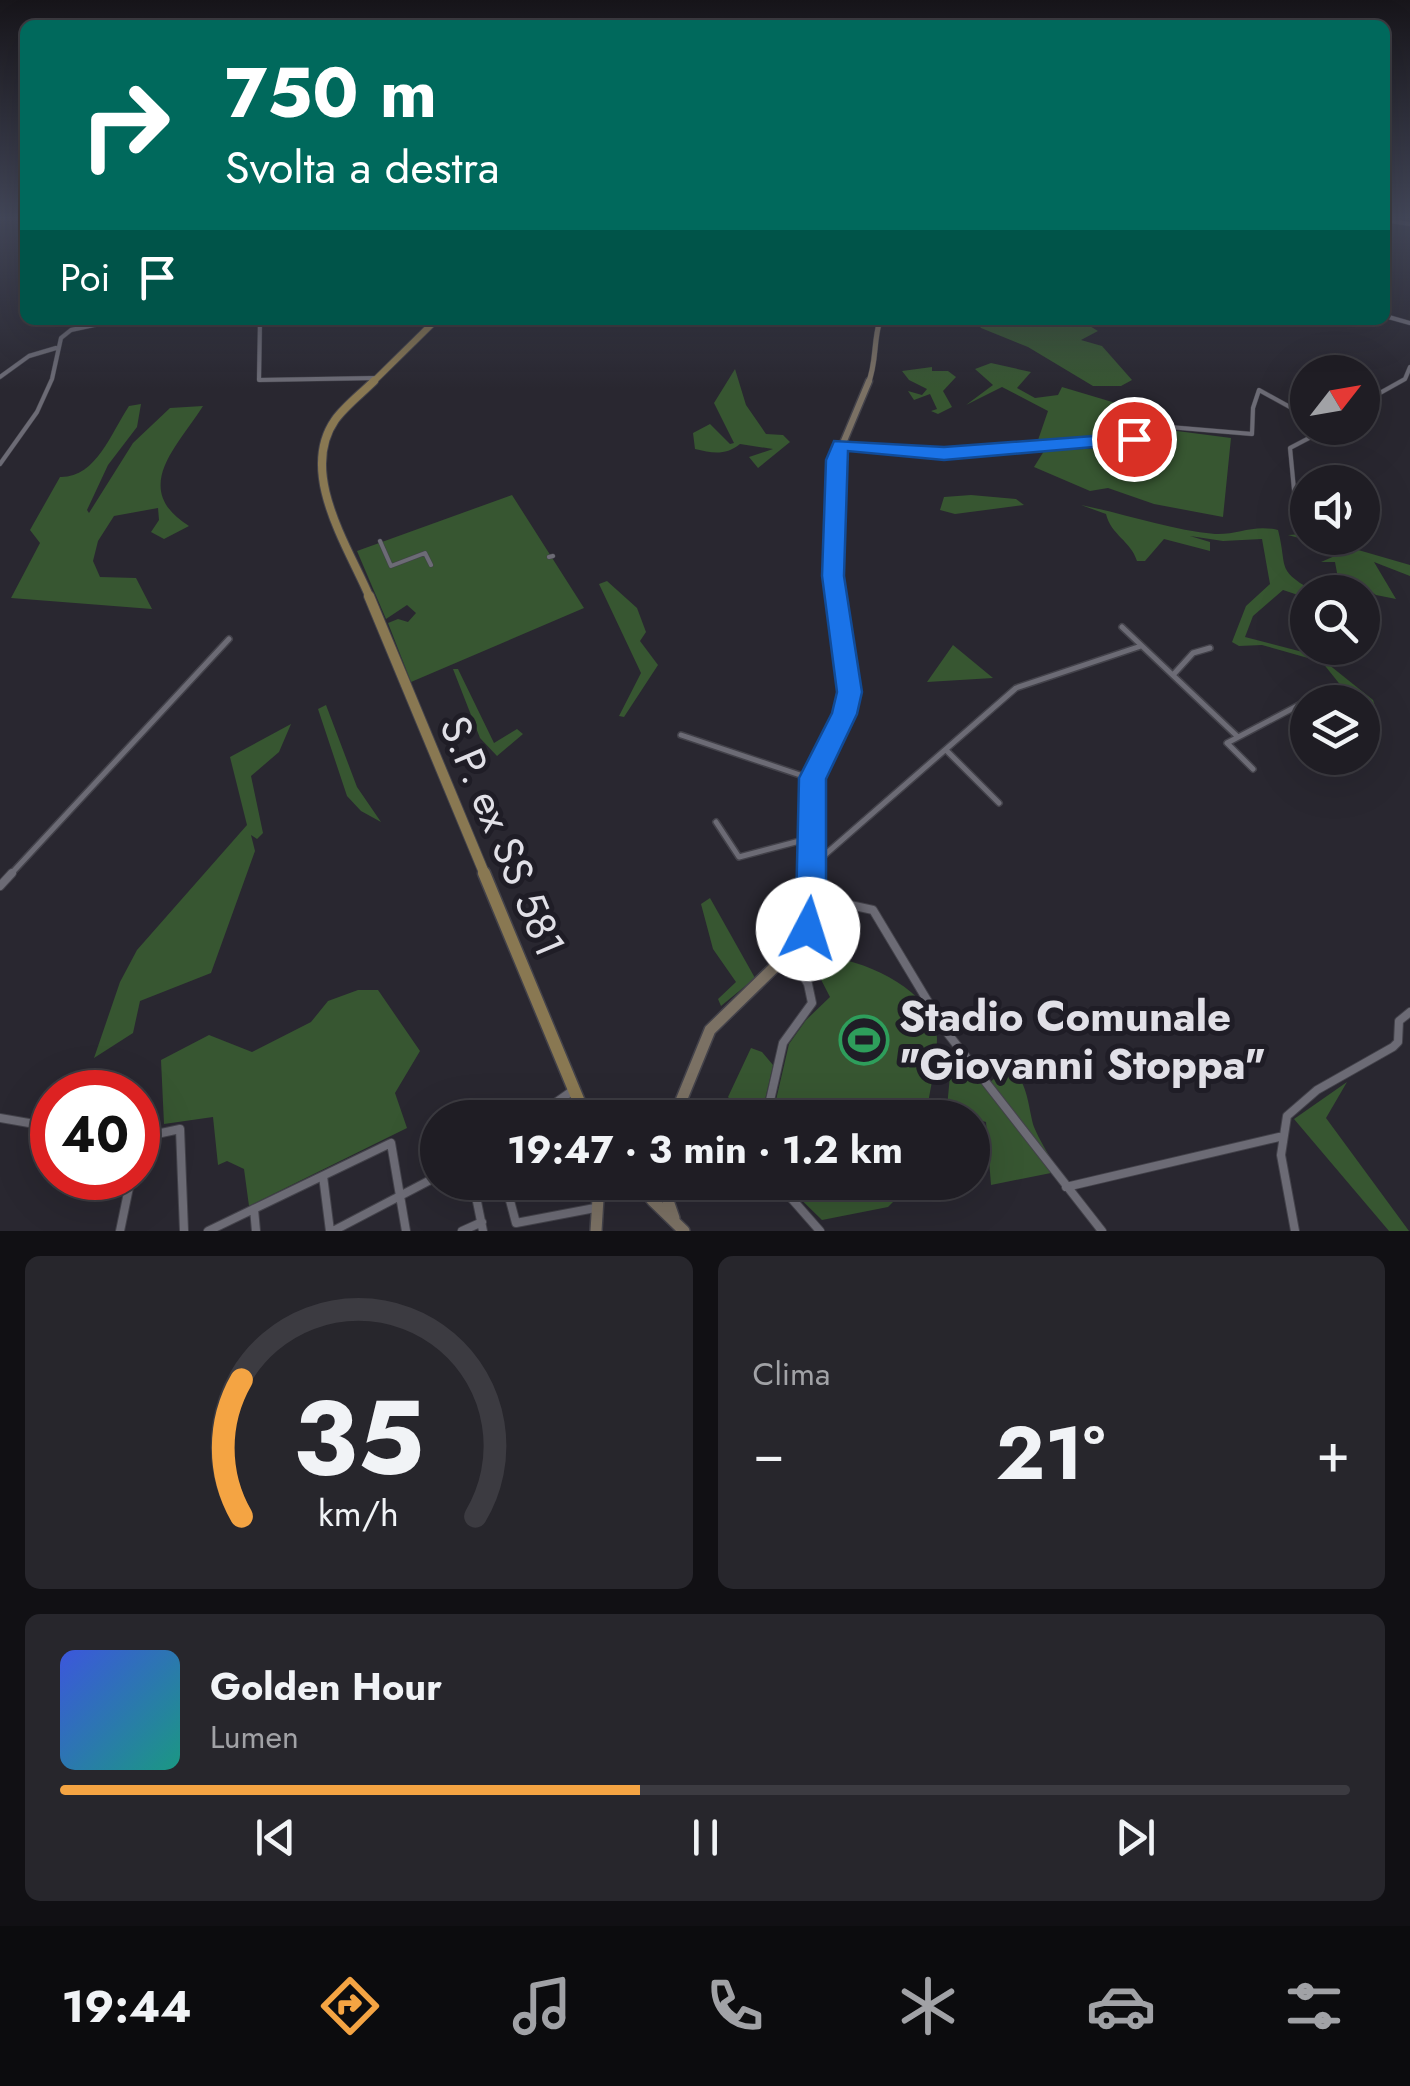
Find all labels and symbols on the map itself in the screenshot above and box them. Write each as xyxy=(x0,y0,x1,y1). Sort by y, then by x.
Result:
north arrow xyxy=(1290,355,1380,445)
pin xyxy=(1092,397,1177,482)
street label: S.P. ex SS 581 xyxy=(424,706,581,966)
position arrow xyxy=(756,877,860,981)
place label: Stadio Comunale "Giovanni Stoppa" xyxy=(899,986,1266,1095)
sports icon: Stadio Comunale "Giovanni Stoppa" xyxy=(838,1014,890,1066)
speed limit sign: 40 xyxy=(30,1070,160,1200)

